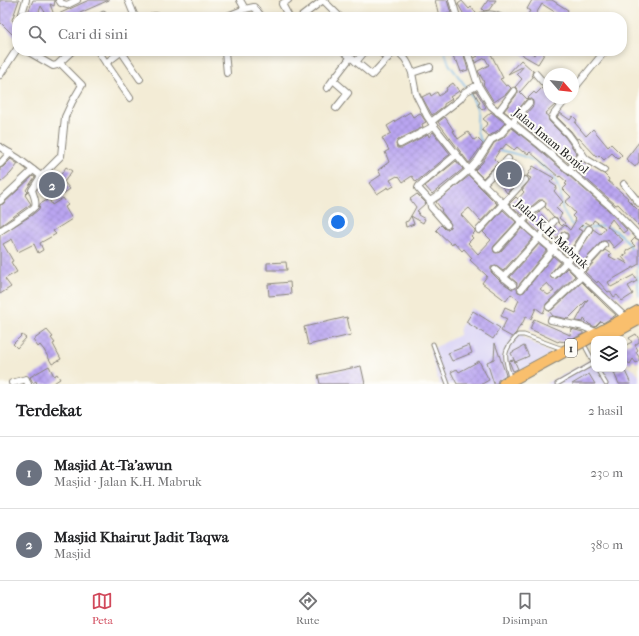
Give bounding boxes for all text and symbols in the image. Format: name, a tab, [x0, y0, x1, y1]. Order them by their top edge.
search box	[12, 12, 627, 56]
icon: search	[26, 23, 48, 45]
text: Cari di sini	[58, 25, 128, 43]
north arrow	[543, 68, 579, 104]
street label: Jalan Imam Bonjol	[510, 105, 592, 177]
pin: 1	[496, 159, 522, 189]
pin: 2	[39, 170, 65, 200]
street label: Jalan K.H. Mabruk	[512, 196, 592, 272]
your location	[328, 212, 348, 232]
map controls	[591, 336, 627, 372]
button: layers	[591, 336, 627, 372]
road number: 1	[565, 339, 577, 357]
text: Terdekat	[16, 400, 82, 420]
text: 2 hasil	[588, 403, 623, 418]
text: Masjid At-Ta'awun	[54, 456, 172, 474]
text: 1	[27, 465, 31, 480]
text: 230 m	[590, 465, 623, 480]
text: Masjid · Jalan K.H. Mabruk	[54, 474, 202, 489]
text: Masjid Khairut Jadit Taqwa	[54, 528, 229, 546]
text: 2	[26, 537, 32, 552]
text: 380 m	[590, 537, 623, 552]
text: Masjid	[54, 546, 91, 561]
tab: Peta	[91, 590, 113, 627]
tab: Rute	[296, 590, 319, 627]
tab: Disimpan	[502, 590, 548, 627]

